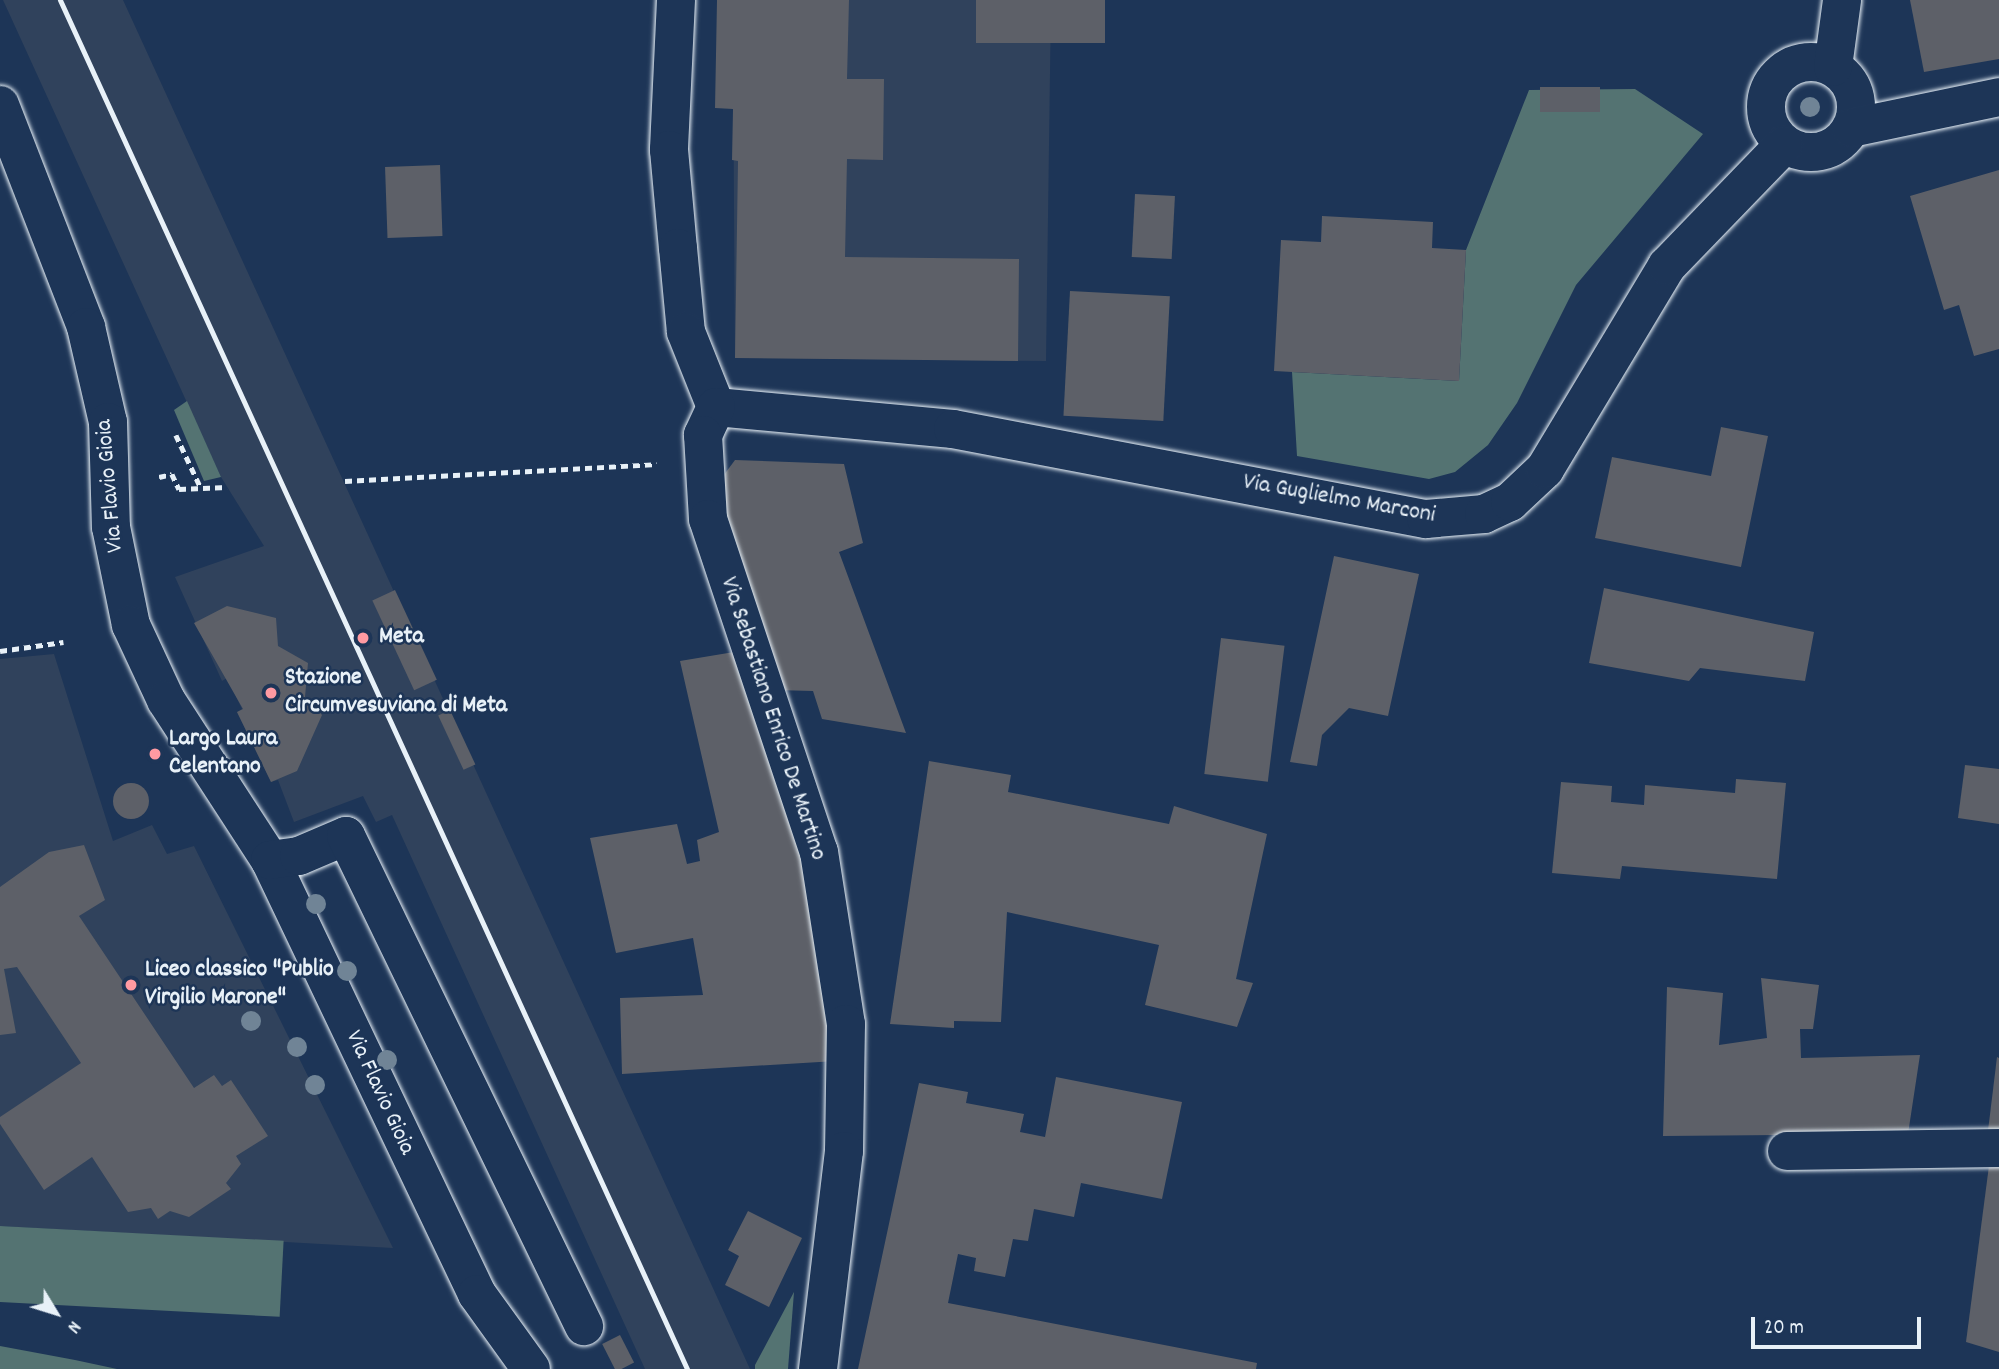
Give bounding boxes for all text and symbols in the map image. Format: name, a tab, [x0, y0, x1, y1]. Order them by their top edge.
street label: Via Flavio Gioia	[91, 418, 131, 554]
street label: Via Guglielmo Marconi	[1241, 469, 1437, 531]
street label: Via Sebastiano Enrico De Martino	[713, 574, 831, 864]
place label: Meta	[379, 624, 424, 652]
marker: Meta	[353, 628, 373, 648]
place label: Stazione Circumvesuviana di Meta	[285, 665, 507, 721]
marker: Stazione Circumvesuviana di Meta	[263, 685, 279, 701]
place label: Largo Laura Celentano	[169, 726, 277, 782]
marker: Largo Laura Celentano	[147, 746, 163, 762]
place label: Liceo classico "Publio Virgilio Marone"	[145, 957, 334, 1013]
marker: Liceo classico "Publio Virgilio Marone"	[123, 977, 139, 993]
street label: Via Flavio Gioia	[338, 1026, 420, 1160]
north arrow	[21, 1278, 91, 1348]
scale bar	[1754, 1302, 1924, 1346]
text: N	[59, 1314, 86, 1338]
text: 20 m	[1764, 1314, 1804, 1344]

